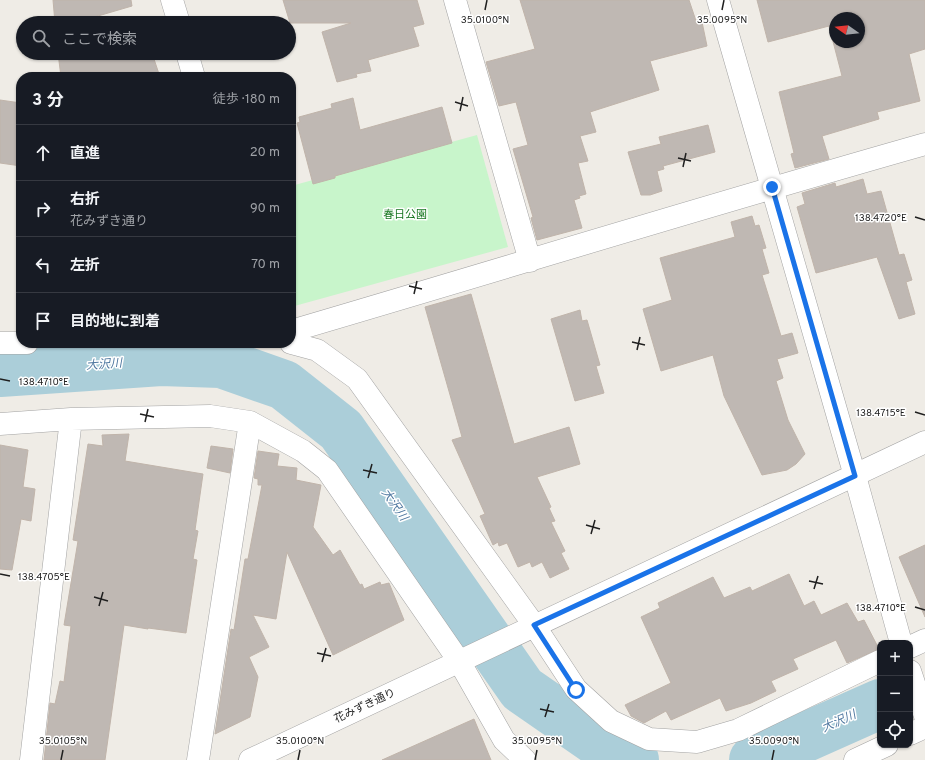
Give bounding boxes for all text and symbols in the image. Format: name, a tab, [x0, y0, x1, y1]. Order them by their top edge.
north arrow	[829, 12, 865, 48]
text: 35.0100°N	[461, 14, 509, 27]
text: 35.0095°N	[697, 14, 747, 27]
search box	[16, 16, 296, 60]
icon: search	[30, 27, 52, 49]
text: ここで検索	[62, 31, 137, 50]
text: 3 分	[32, 90, 63, 112]
text: 徒歩 · 180 m	[213, 92, 280, 108]
icon: ahead	[32, 142, 54, 164]
text: 直進	[70, 145, 100, 164]
text: 20 m	[250, 145, 280, 161]
route end	[763, 178, 781, 196]
text: 右折	[70, 191, 100, 210]
icon: right	[32, 198, 54, 220]
text: 90 m	[250, 201, 280, 217]
park label: 春日公園	[383, 208, 427, 222]
text: 138.4720°E	[855, 212, 907, 225]
text: 花みずき通り	[70, 214, 148, 230]
icon: left	[32, 254, 54, 276]
text: 左折	[70, 257, 100, 276]
text: 70 m	[251, 257, 280, 273]
icon: arrive	[32, 310, 54, 332]
text: 目的地に到着	[70, 313, 160, 332]
water label: 大沢川	[85, 356, 125, 374]
text: 138.4710°E	[19, 376, 69, 389]
text: 138.4715°E	[856, 407, 906, 420]
water label: 大沢川	[377, 486, 412, 526]
text: 138.4705°E	[18, 571, 70, 584]
text: 138.4710°E	[856, 602, 906, 615]
map controls	[877, 640, 913, 748]
button: +	[877, 640, 913, 676]
button: −	[877, 676, 913, 712]
route start	[567, 681, 585, 699]
street label: 花みずき通り	[332, 686, 398, 726]
water label: 大沢川	[819, 707, 861, 737]
button: locate	[877, 712, 913, 748]
text: 35.0105°N	[39, 735, 87, 748]
text: 35.0100°N	[276, 735, 324, 748]
text: 35.0095°N	[512, 735, 562, 748]
text: 35.0090°N	[749, 735, 799, 748]

